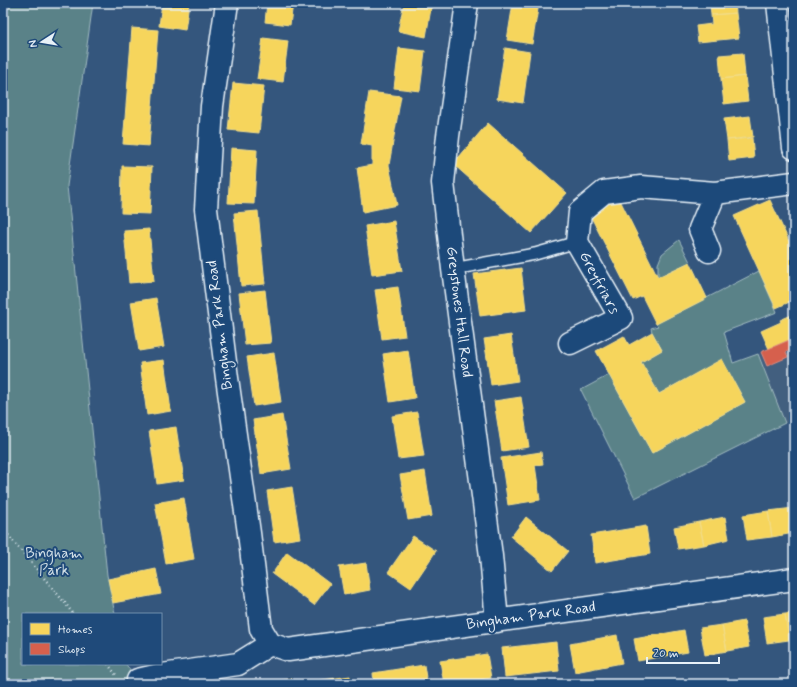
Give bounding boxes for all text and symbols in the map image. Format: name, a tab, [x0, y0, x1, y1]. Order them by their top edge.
north arrow	[22, 22, 62, 62]
text: N	[26, 39, 41, 49]
street label: Greystones Hall Road	[441, 245, 477, 379]
street label: Greyfriars	[574, 248, 624, 318]
street label: Bingham Park Road	[202, 259, 239, 391]
park label: Bingham Park	[25, 544, 83, 581]
street label: Bingham Park Road	[465, 597, 597, 636]
legend	[22, 613, 162, 665]
text: Homes	[58, 622, 93, 638]
scale bar	[647, 639, 719, 665]
text: Shops	[58, 642, 85, 658]
text: 20 m	[653, 646, 679, 662]

